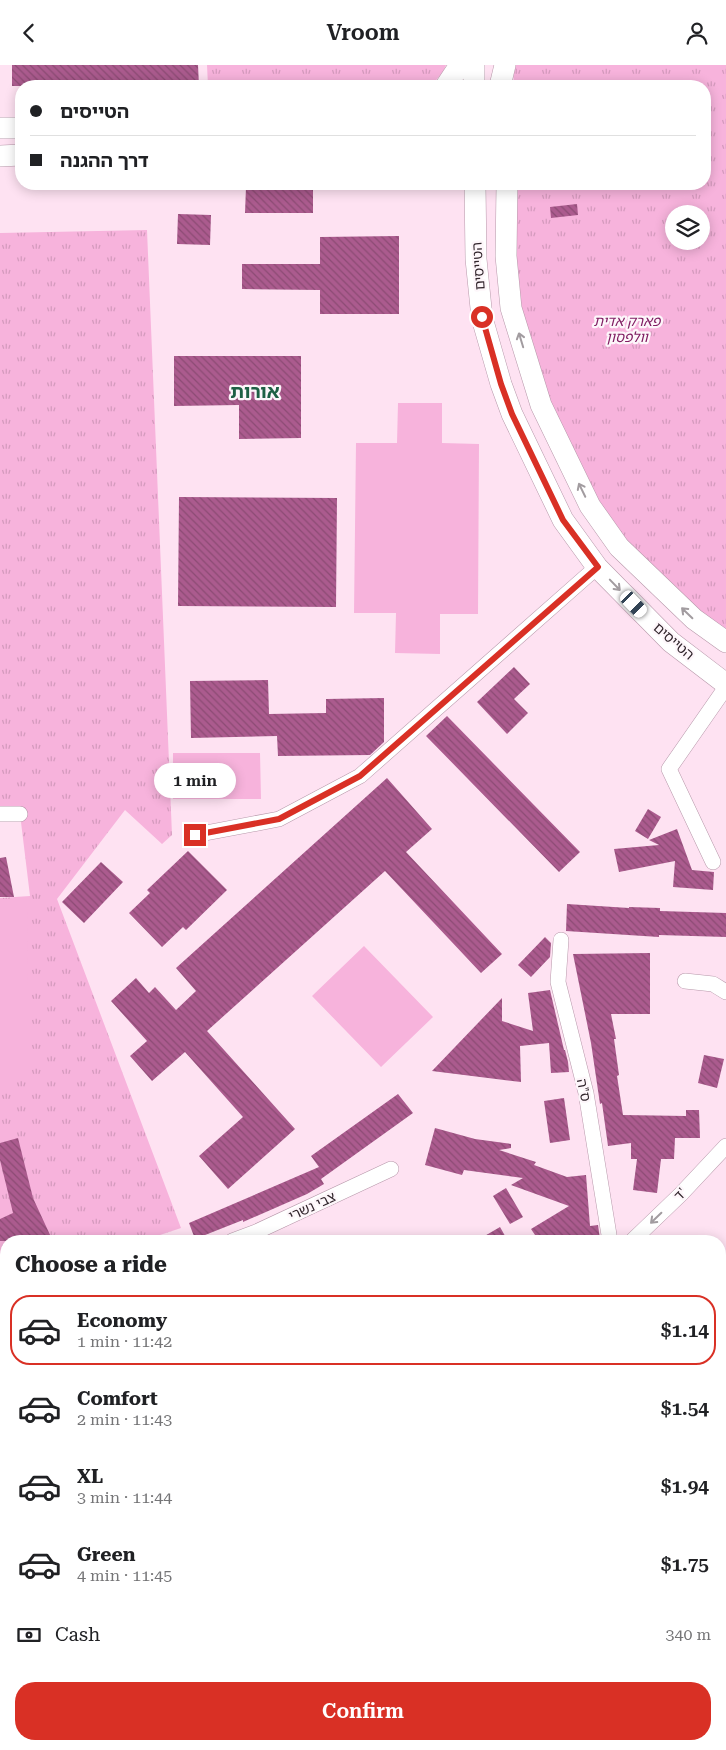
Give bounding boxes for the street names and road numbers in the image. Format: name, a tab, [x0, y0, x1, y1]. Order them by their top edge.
street label: הטייסים	[468, 241, 488, 291]
street label: הטייסים	[651, 619, 697, 663]
street label: ס"ה	[574, 1077, 594, 1103]
street label: ד'	[670, 1184, 690, 1204]
street label: צבי נשרי	[286, 1188, 338, 1224]

